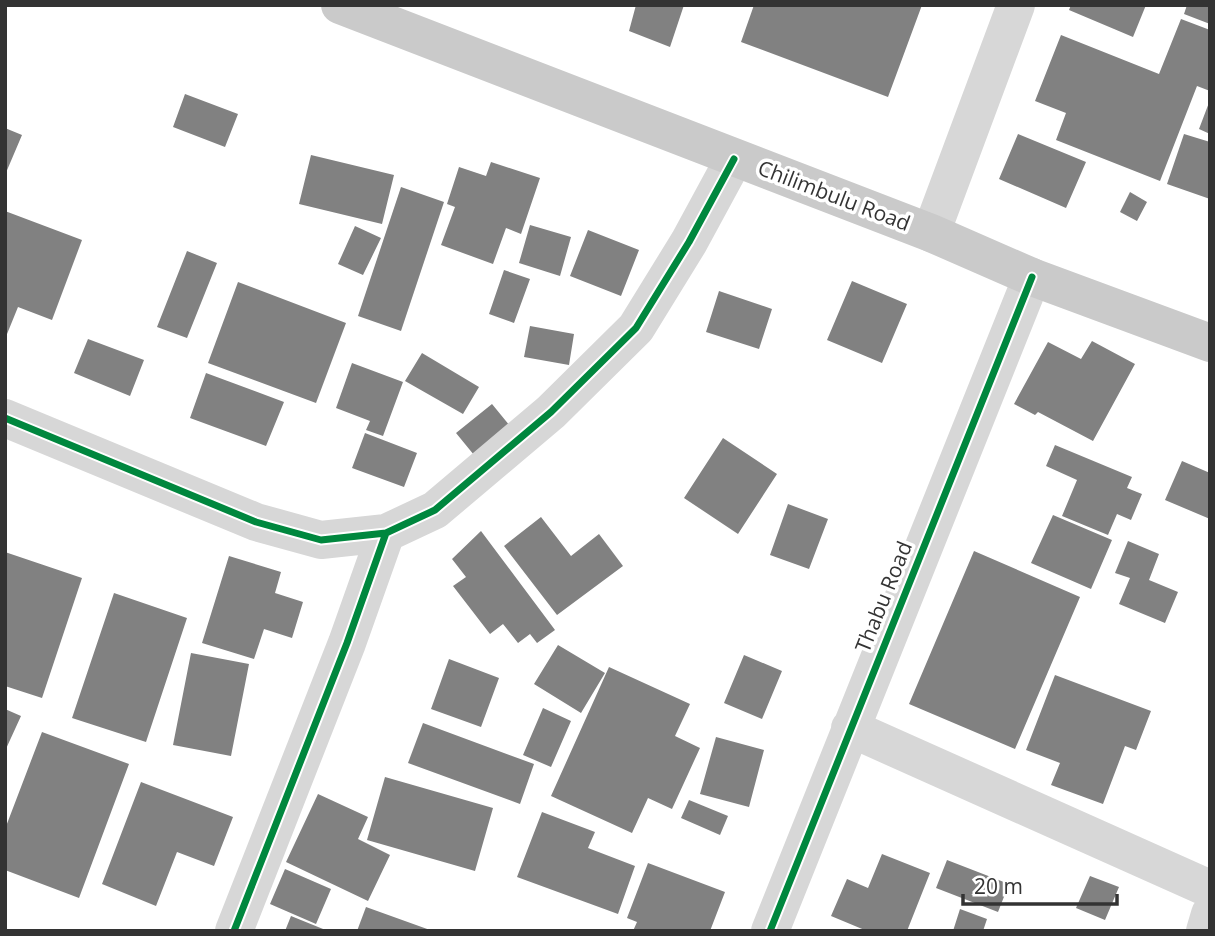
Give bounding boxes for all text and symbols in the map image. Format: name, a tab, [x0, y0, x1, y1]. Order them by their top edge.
street label: Chilimbulu Road	[754, 153, 914, 237]
street label: Thabu Road	[848, 537, 918, 656]
scale bar	[963, 862, 1117, 906]
text: 20 m	[974, 872, 1023, 900]

